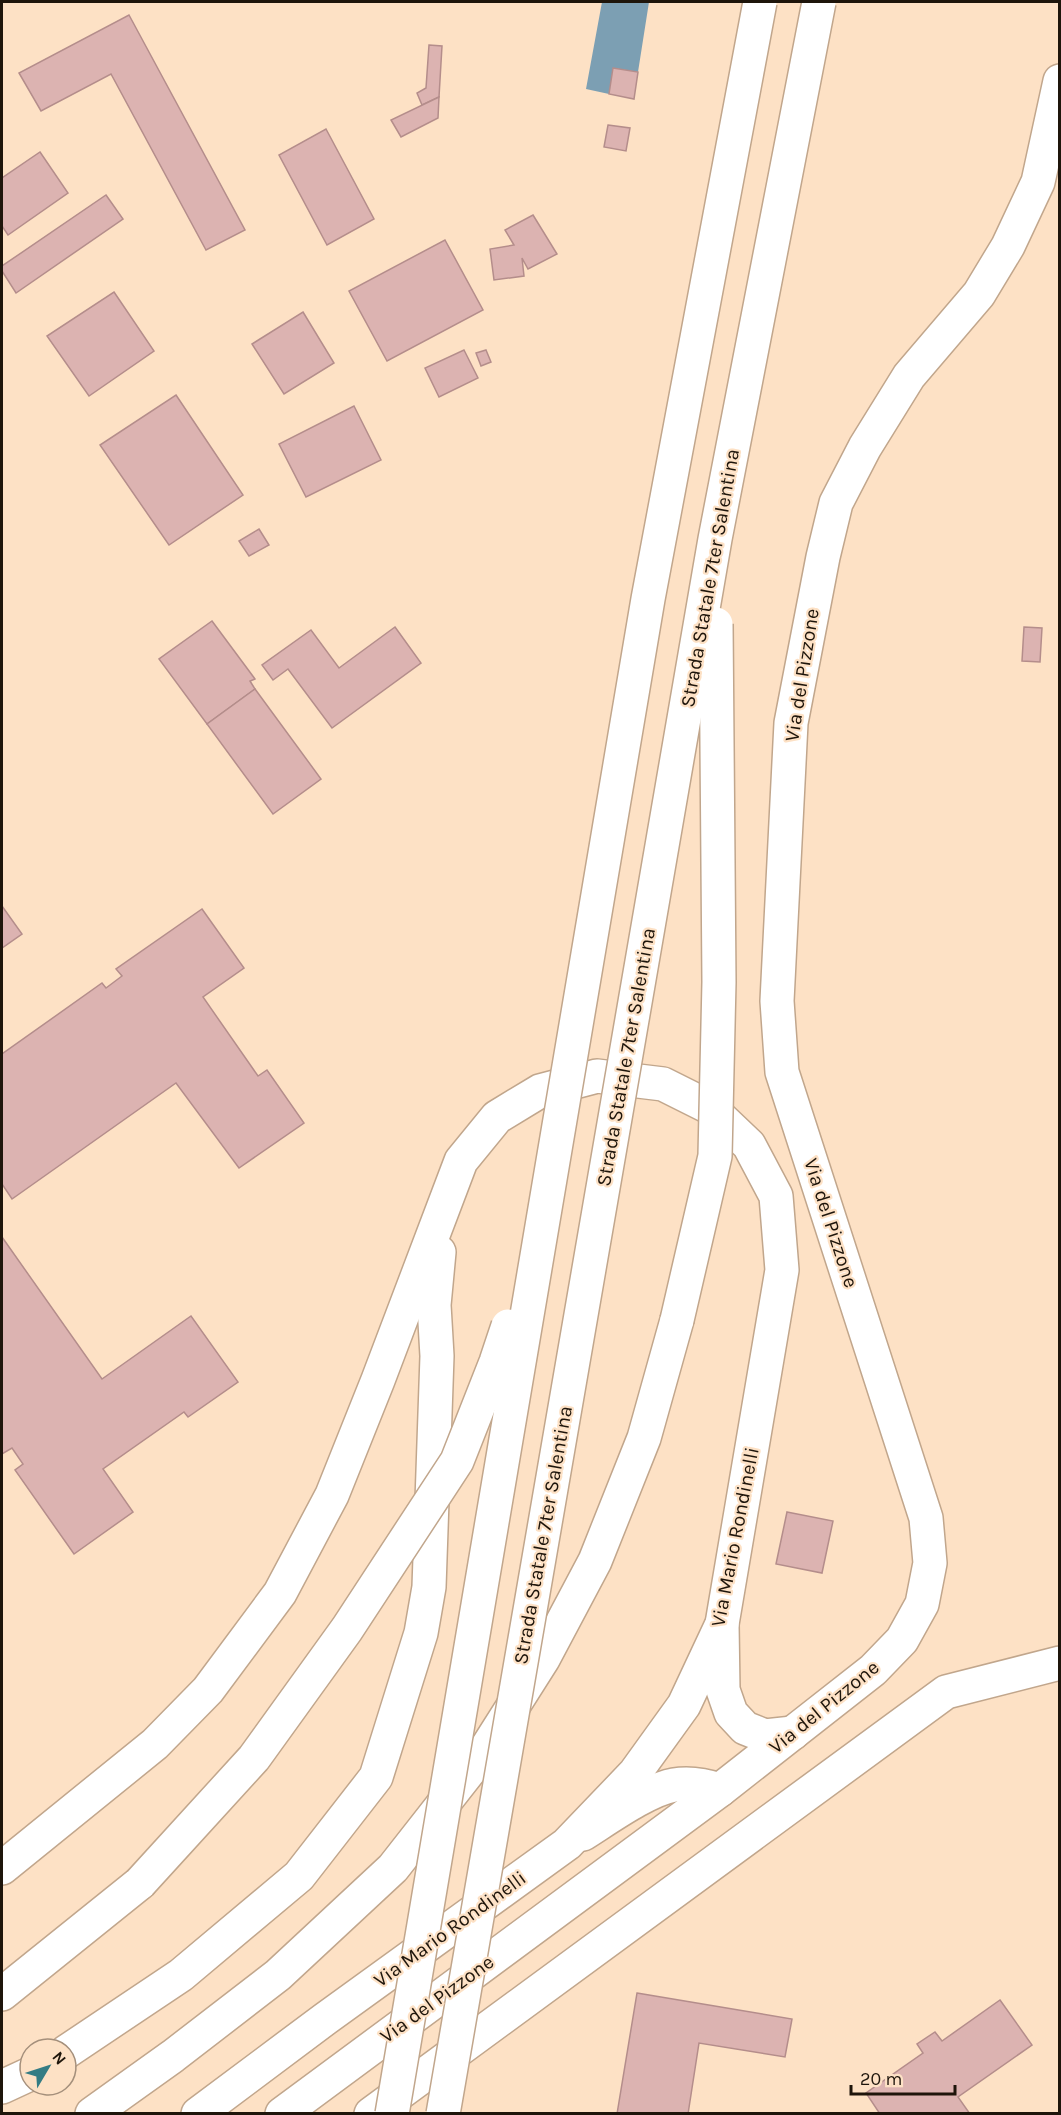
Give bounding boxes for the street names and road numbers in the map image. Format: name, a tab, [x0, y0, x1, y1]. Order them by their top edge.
street label: Strada Statale 7ter Salentina	[676, 447, 744, 709]
street label: Via del Pizzone	[780, 607, 824, 743]
street label: Strada Statale 7ter Salentina	[592, 926, 660, 1188]
street label: Via del Pizzone	[799, 1155, 863, 1291]
street label: Strada Statale 7ter Salentina	[509, 1404, 577, 1666]
street label: Via Mario Rondinelli	[706, 1445, 764, 1629]
street label: Via del Pizzone	[764, 1656, 884, 1758]
street label: Via Mario Rondinelli	[369, 1866, 531, 1992]
street label: Via del Pizzone	[376, 1950, 498, 2048]

